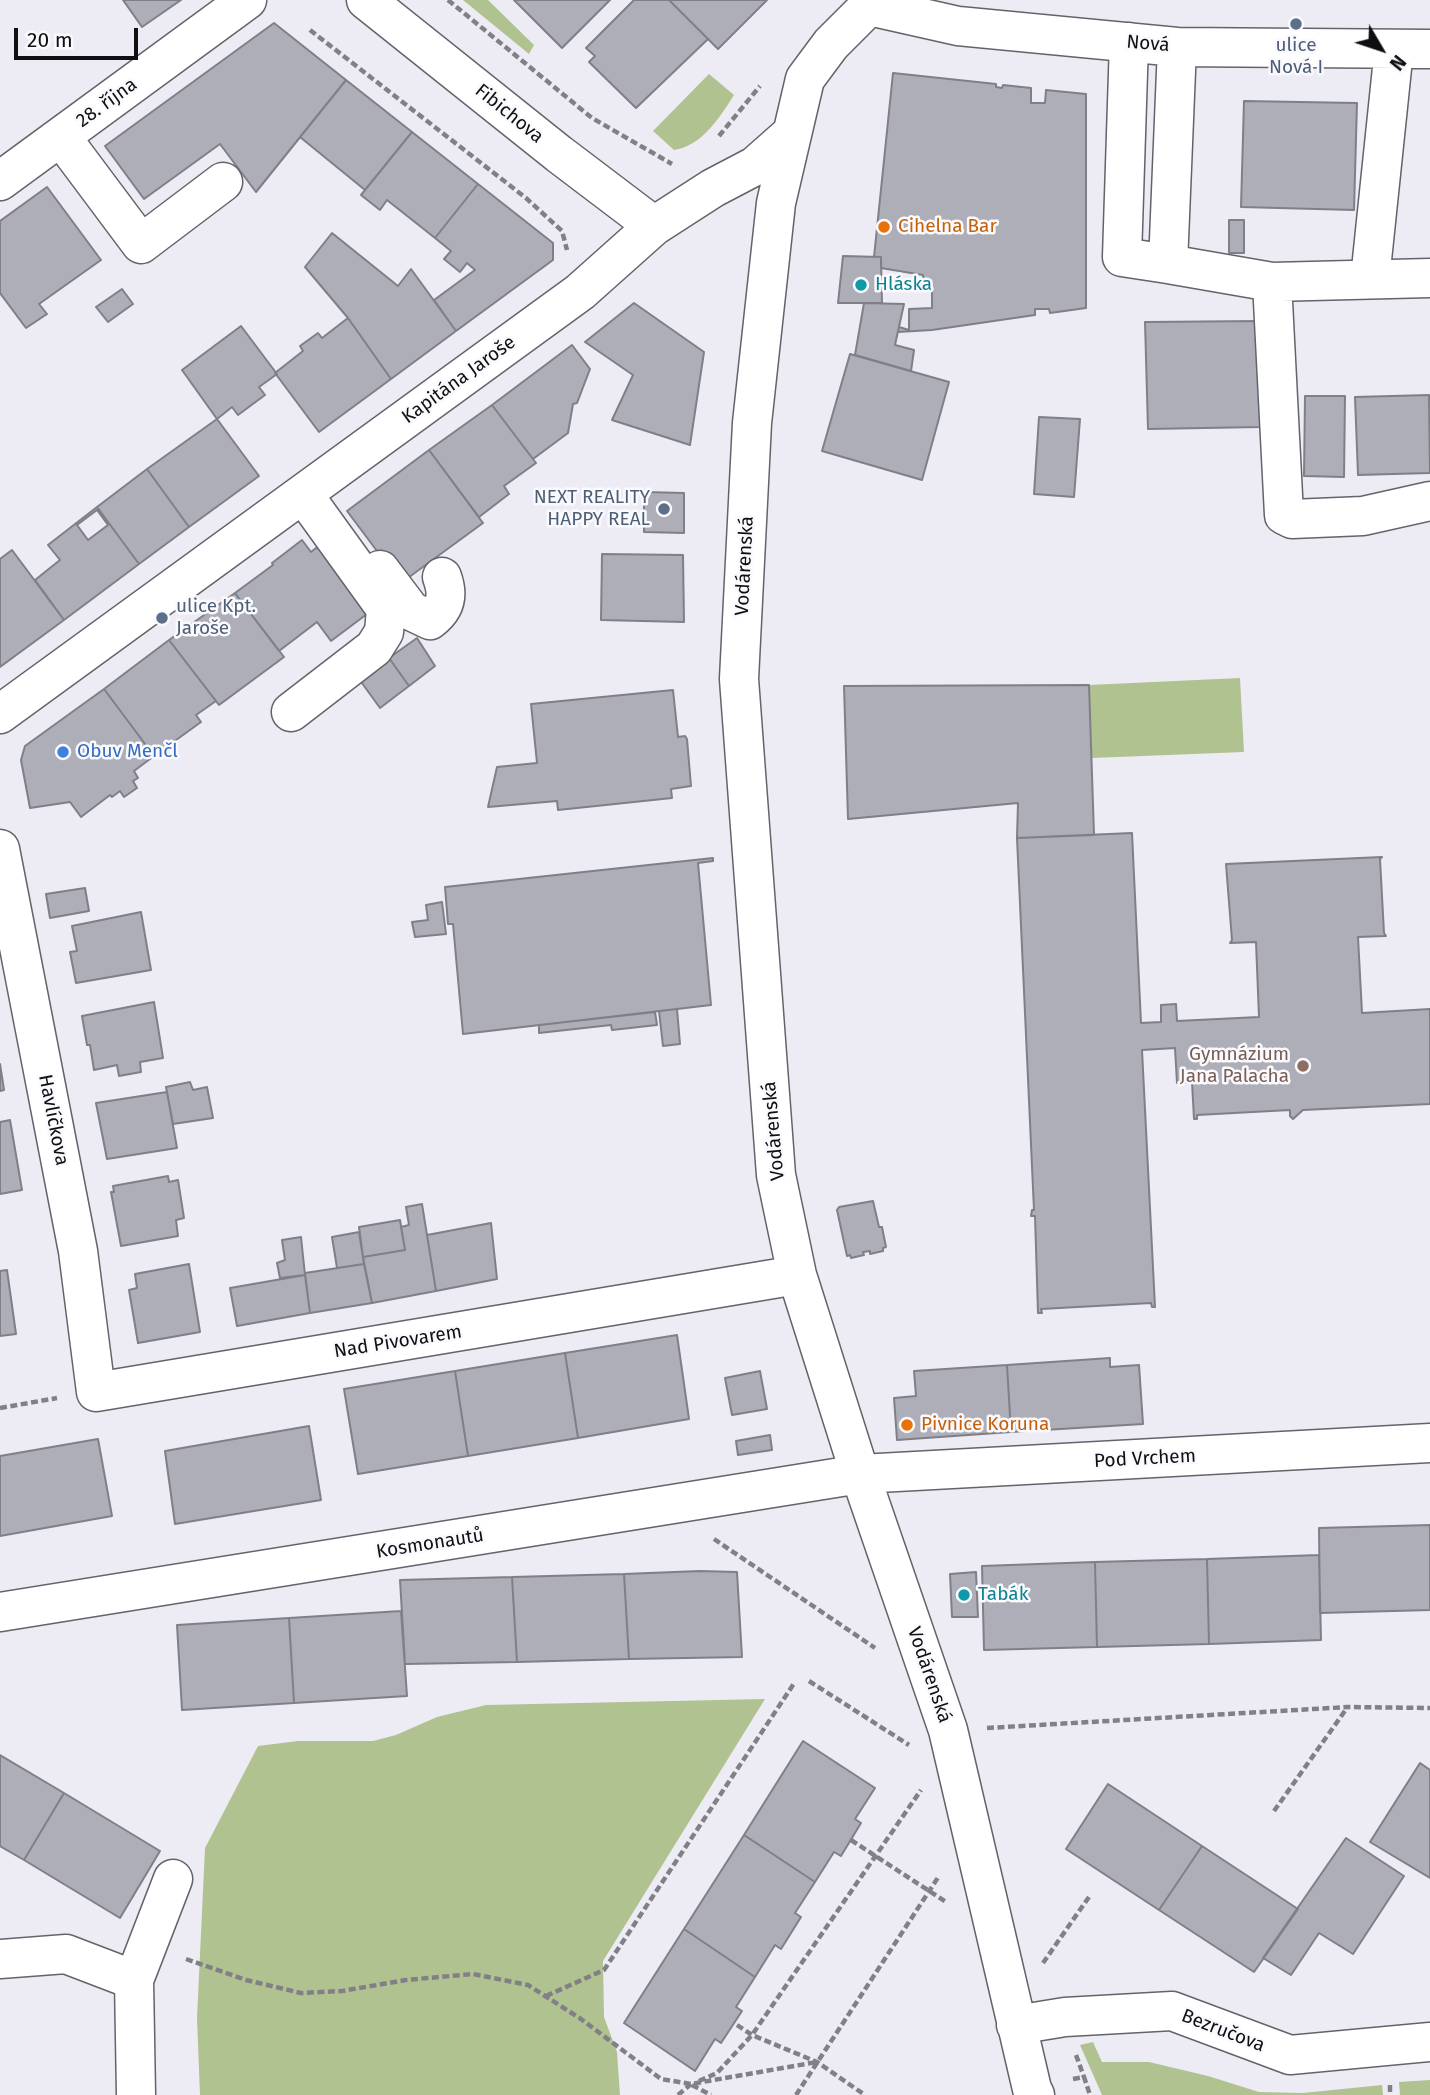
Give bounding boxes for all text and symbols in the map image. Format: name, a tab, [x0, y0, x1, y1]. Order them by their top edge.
scale bar	[18, 14, 142, 58]
north arrow	[1346, 14, 1416, 84]
marker: ulice Nová I	[1288, 16, 1304, 32]
text: 20 m	[27, 27, 73, 53]
street label: Nová	[1125, 31, 1171, 57]
place label: ulice Nová I	[1269, 35, 1323, 79]
text: N	[1385, 50, 1411, 75]
street label: 28. října	[72, 73, 142, 133]
street label: Fibichova	[470, 80, 548, 148]
place label: Cihelna Bar	[898, 216, 997, 238]
marker: Cihelna Bar	[876, 219, 892, 235]
place label: Hláska	[875, 274, 932, 296]
marker: Hláska	[853, 277, 869, 293]
street label: Kapitána Jaroše	[398, 331, 520, 429]
place label: NEXT REALITY HAPPY REAL	[534, 487, 650, 531]
marker: NEXT REALITY HAPPY REAL	[656, 501, 672, 517]
street label: Vodárenská	[731, 516, 759, 616]
place label: ulice Kpt. Jaroše	[176, 596, 256, 640]
marker: ulice Kpt. Jaroše	[154, 610, 170, 626]
place label: Obuv Menčl	[77, 741, 178, 763]
marker: Obuv Menčl	[55, 744, 71, 760]
place label: Gymnázium Jana Palacha	[1180, 1044, 1289, 1088]
marker: Gymnázium Jana Palacha	[1295, 1058, 1311, 1074]
street label: Havlíčkova	[33, 1073, 73, 1167]
street label: Vodárenská	[758, 1080, 790, 1182]
street label: Nad Pivovarem	[332, 1321, 464, 1363]
place label: Pivnice Koruna	[921, 1414, 1049, 1436]
marker: Pivnice Koruna	[899, 1417, 915, 1433]
street label: Pod Vrchem	[1093, 1445, 1197, 1473]
street label: Kosmonautů	[375, 1524, 485, 1564]
place label: Tabák	[978, 1584, 1028, 1606]
marker: Tabák	[956, 1587, 972, 1603]
street label: Vodárenská	[902, 1624, 956, 1726]
street label: Bezručova	[1178, 2005, 1268, 2057]

